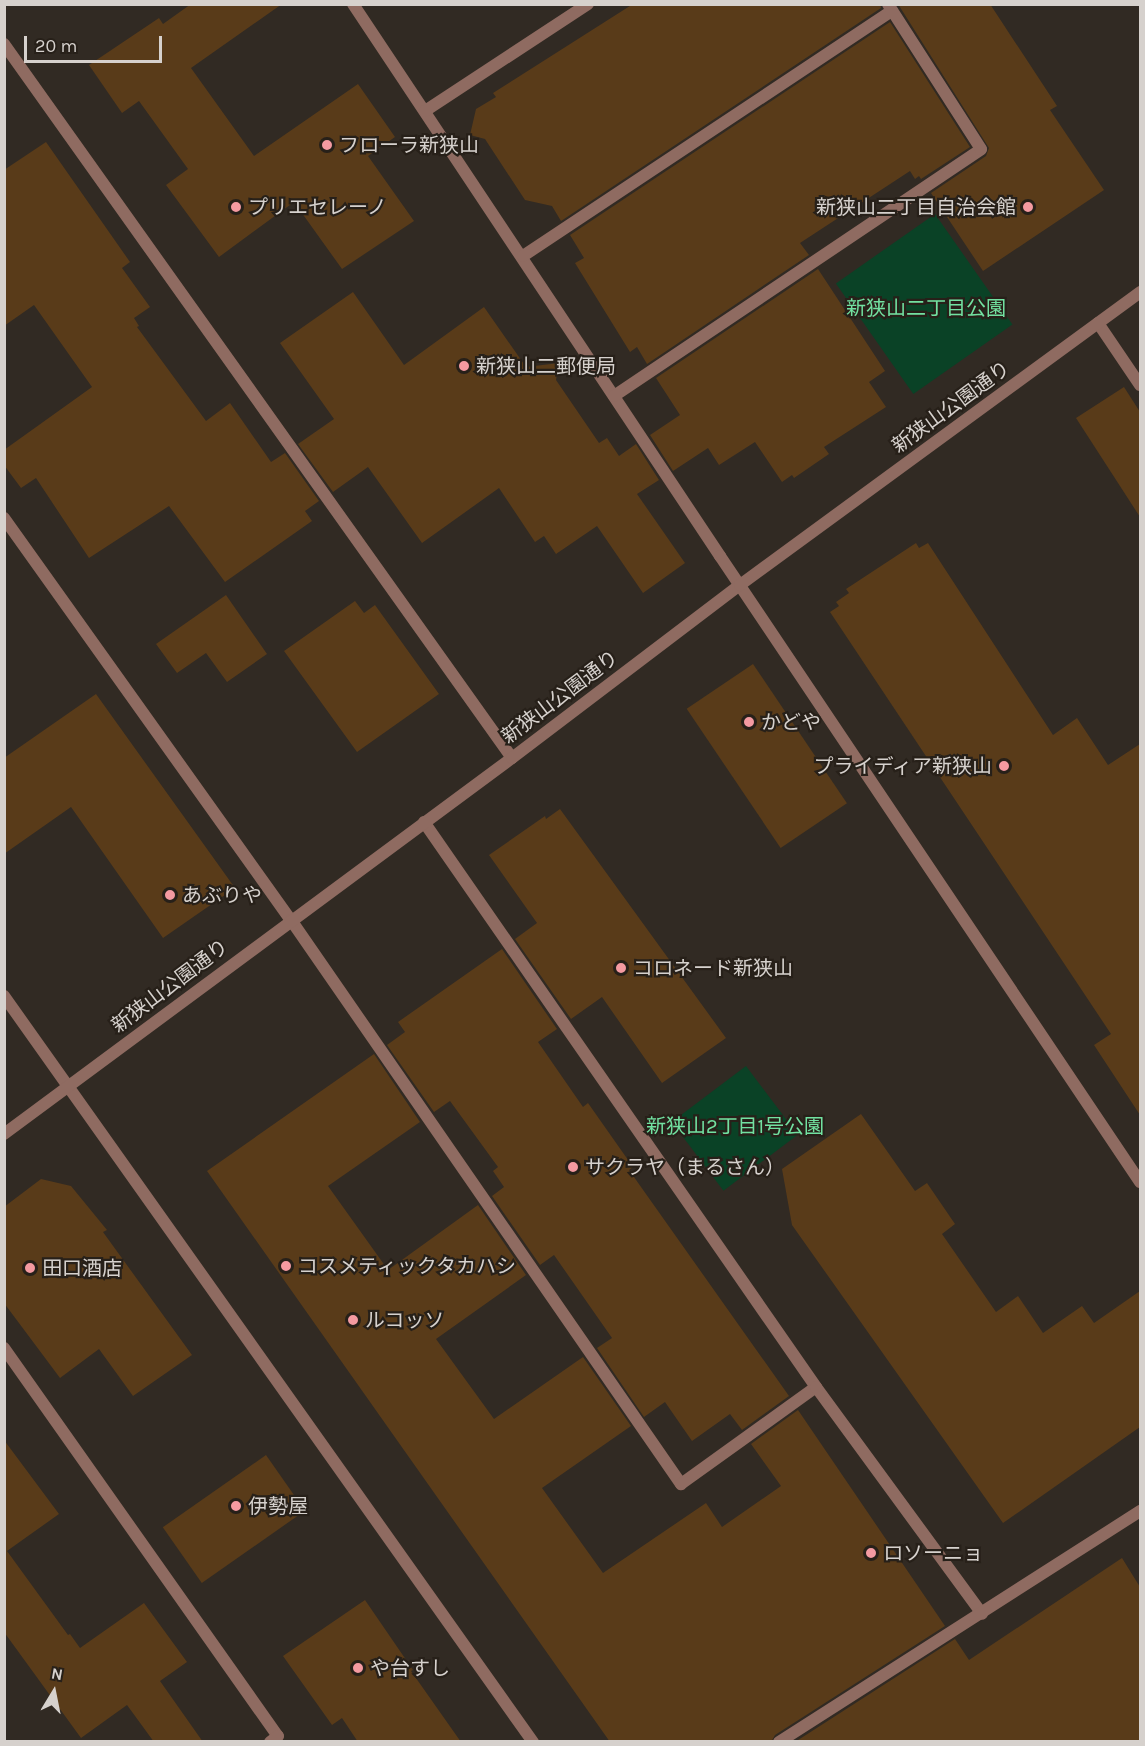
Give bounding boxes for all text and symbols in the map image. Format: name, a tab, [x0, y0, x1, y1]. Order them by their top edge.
scale bar	[27, 24, 165, 62]
text: 20 m	[35, 35, 77, 57]
place label: フローラ新狭山	[339, 133, 479, 157]
marker: フローラ新狭山	[320, 138, 334, 152]
place label: プリエセレーノ	[248, 195, 388, 219]
place label: 新狭山二丁目自治会館	[816, 195, 1016, 219]
marker: プリエセレーノ	[229, 200, 243, 214]
marker: 新狭山二丁目自治会館	[1021, 200, 1035, 214]
park label: 新狭山二丁目公園	[846, 296, 1006, 320]
place label: 新狭山二郵便局	[476, 354, 616, 378]
street label: 新狭山公園通り	[887, 356, 1015, 458]
marker: 新狭山二郵便局	[457, 359, 471, 373]
street label: 新狭山公園通り	[497, 645, 623, 749]
place label: かどや	[761, 710, 821, 734]
marker: かどや	[742, 715, 756, 729]
place label: プライディア新狭山	[812, 754, 992, 778]
marker: プライディア新狭山	[997, 759, 1011, 773]
place label: あぶりや	[182, 883, 262, 907]
marker: あぶりや	[163, 888, 177, 902]
street label: 新狭山公園通り	[107, 934, 233, 1038]
place label: コロネード新狭山	[633, 956, 793, 980]
marker: コロネード新狭山	[614, 961, 628, 975]
park label: 新狭山2丁目1号公園	[646, 1114, 824, 1138]
place label: サクラヤ（まるさん）	[585, 1155, 785, 1179]
marker: サクラヤ（まるさん）	[566, 1160, 580, 1174]
place label: コスメティックタカハシ	[298, 1254, 518, 1278]
place label: 田口酒店	[42, 1256, 122, 1280]
marker: コスメティックタカハシ	[279, 1259, 293, 1273]
marker: 田口酒店	[23, 1261, 37, 1275]
place label: ルコッソ	[365, 1308, 445, 1332]
marker: ルコッソ	[346, 1313, 360, 1327]
place label: 伊勢屋	[248, 1494, 308, 1518]
marker: 伊勢屋	[229, 1499, 243, 1513]
place label: ロソーニョ	[883, 1541, 983, 1565]
marker: ロソーニョ	[864, 1546, 878, 1560]
place label: や台すし	[370, 1656, 450, 1680]
marker: や台すし	[351, 1661, 365, 1675]
north arrow	[24, 1662, 84, 1722]
text: N	[50, 1663, 65, 1684]

